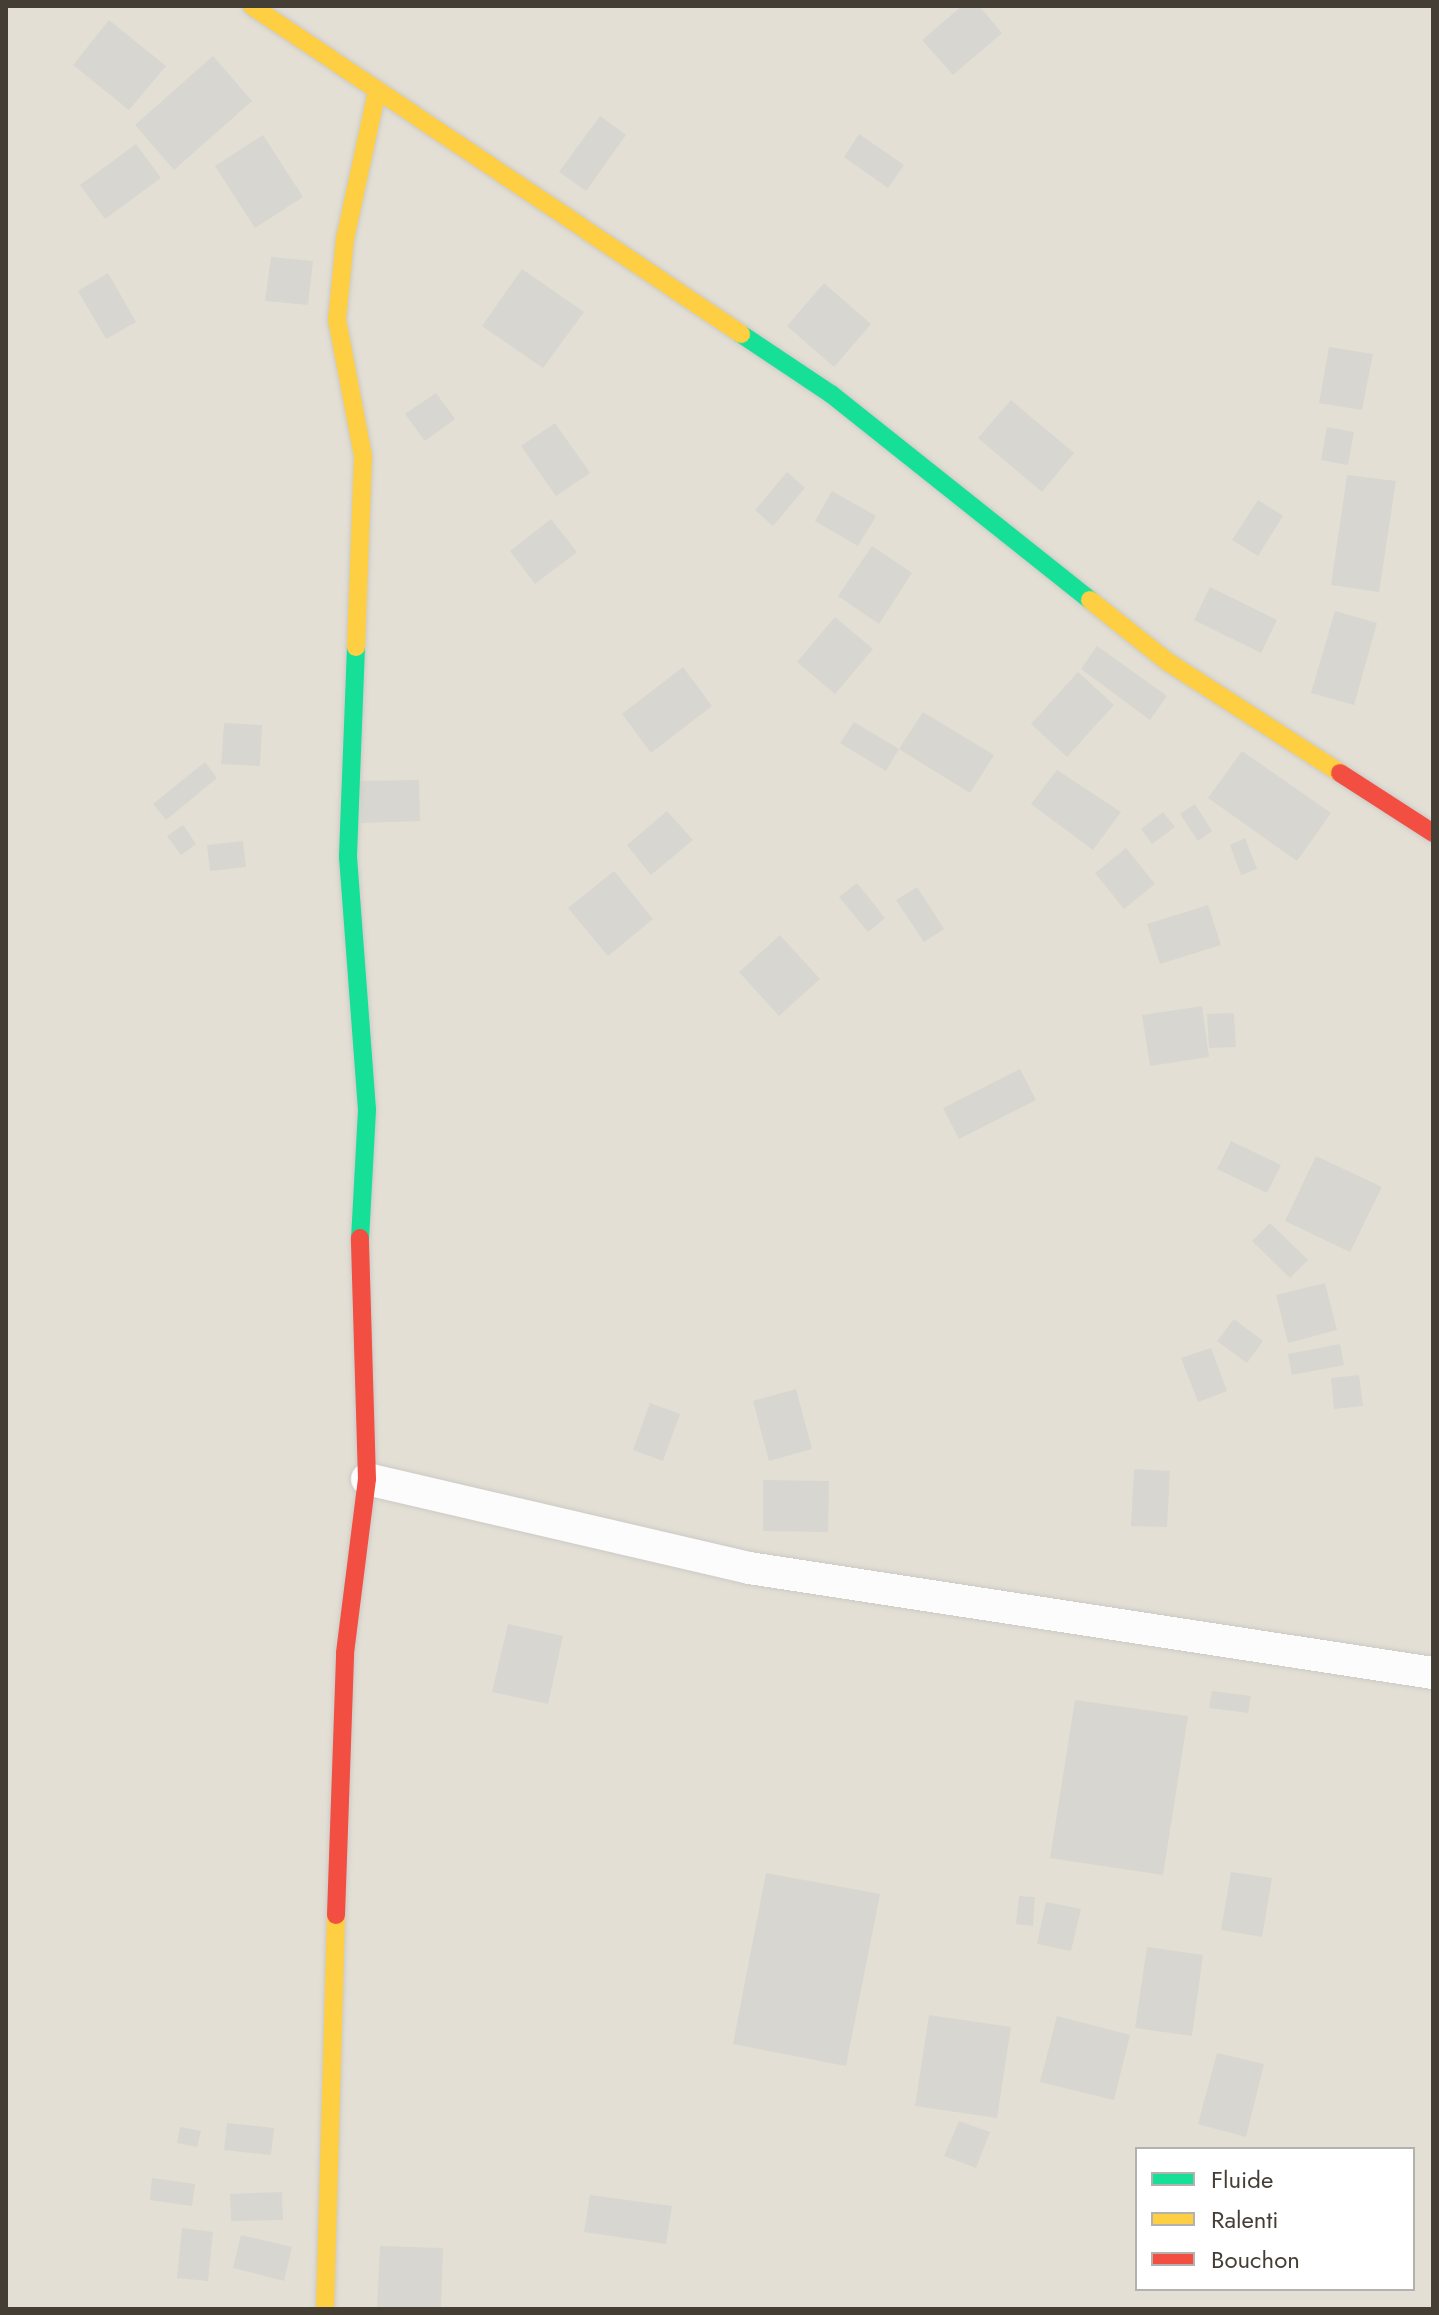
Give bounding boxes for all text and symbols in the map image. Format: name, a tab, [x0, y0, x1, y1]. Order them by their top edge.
legend	[1135, 2147, 1415, 2291]
text: Fluide	[1211, 2162, 1273, 2197]
text: Ralenti	[1211, 2202, 1278, 2237]
text: Bouchon	[1211, 2242, 1300, 2277]

